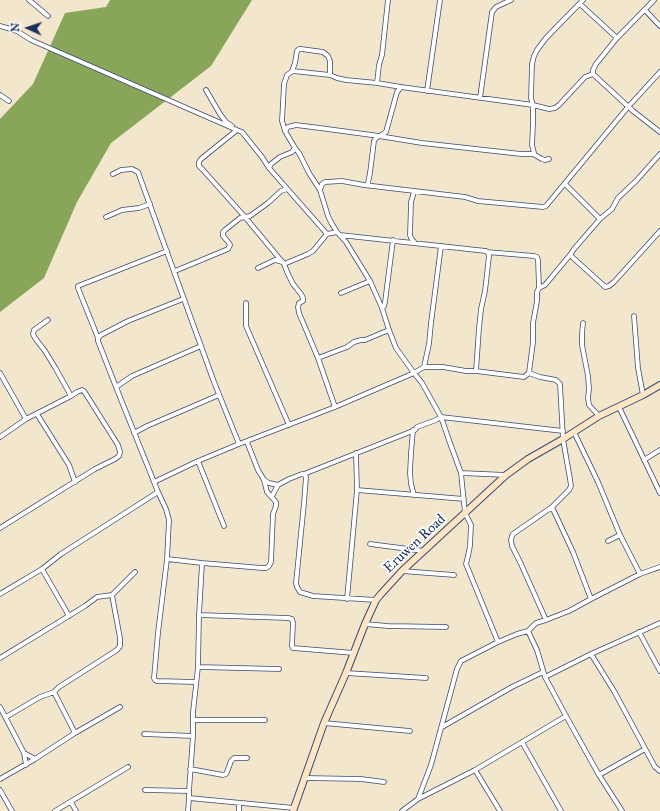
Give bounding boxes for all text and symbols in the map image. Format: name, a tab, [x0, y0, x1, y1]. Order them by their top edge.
north arrow	[8, 8, 48, 48]
text: N	[9, 22, 22, 32]
street label: Eruwen Road	[381, 511, 449, 577]

